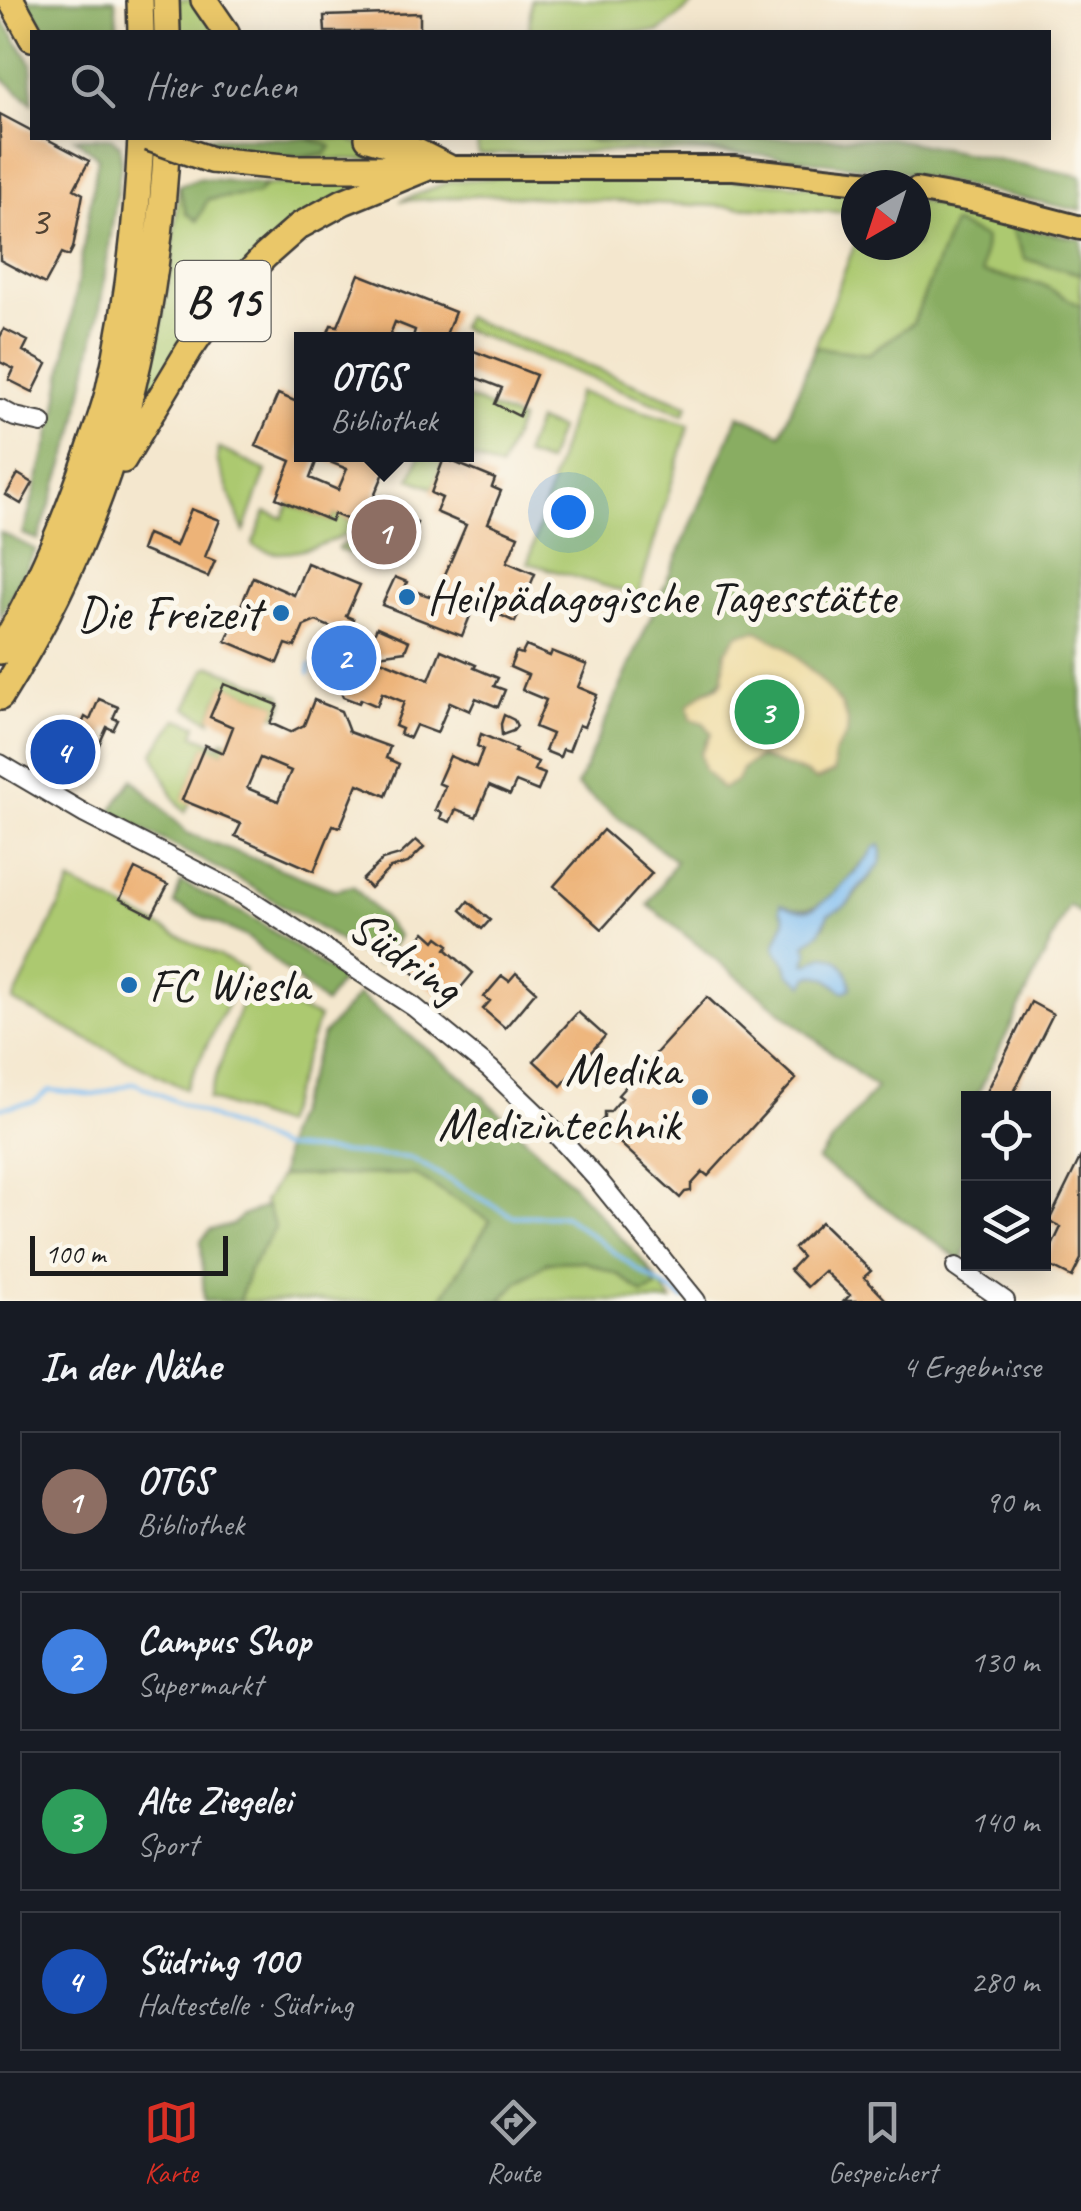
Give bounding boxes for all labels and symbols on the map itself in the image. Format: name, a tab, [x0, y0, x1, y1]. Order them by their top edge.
north arrow	[841, 170, 931, 260]
house number: 3	[30, 195, 52, 248]
road number: B 15	[176, 261, 270, 341]
your location	[543, 487, 594, 538]
pin: 1	[352, 494, 416, 570]
place label: Heilpädagogische Tagesstätte	[427, 567, 898, 627]
place label: Die Freizeit	[77, 583, 267, 643]
marker: Heilpädagogische Tagesstätte	[396, 586, 418, 608]
marker: Die Freizeit	[270, 602, 292, 624]
pin: 2	[312, 620, 376, 696]
pin: 3	[734, 674, 800, 750]
pin: 4	[30, 714, 96, 790]
street label: Südring	[338, 896, 476, 1018]
place label: FC Wiesla	[149, 955, 313, 1015]
marker: FC Wiesla	[118, 974, 140, 996]
place label: Medika Medizintechnik	[438, 1039, 684, 1154]
marker: Medika Medizintechnik	[689, 1086, 711, 1108]
scale bar	[30, 1231, 228, 1276]

